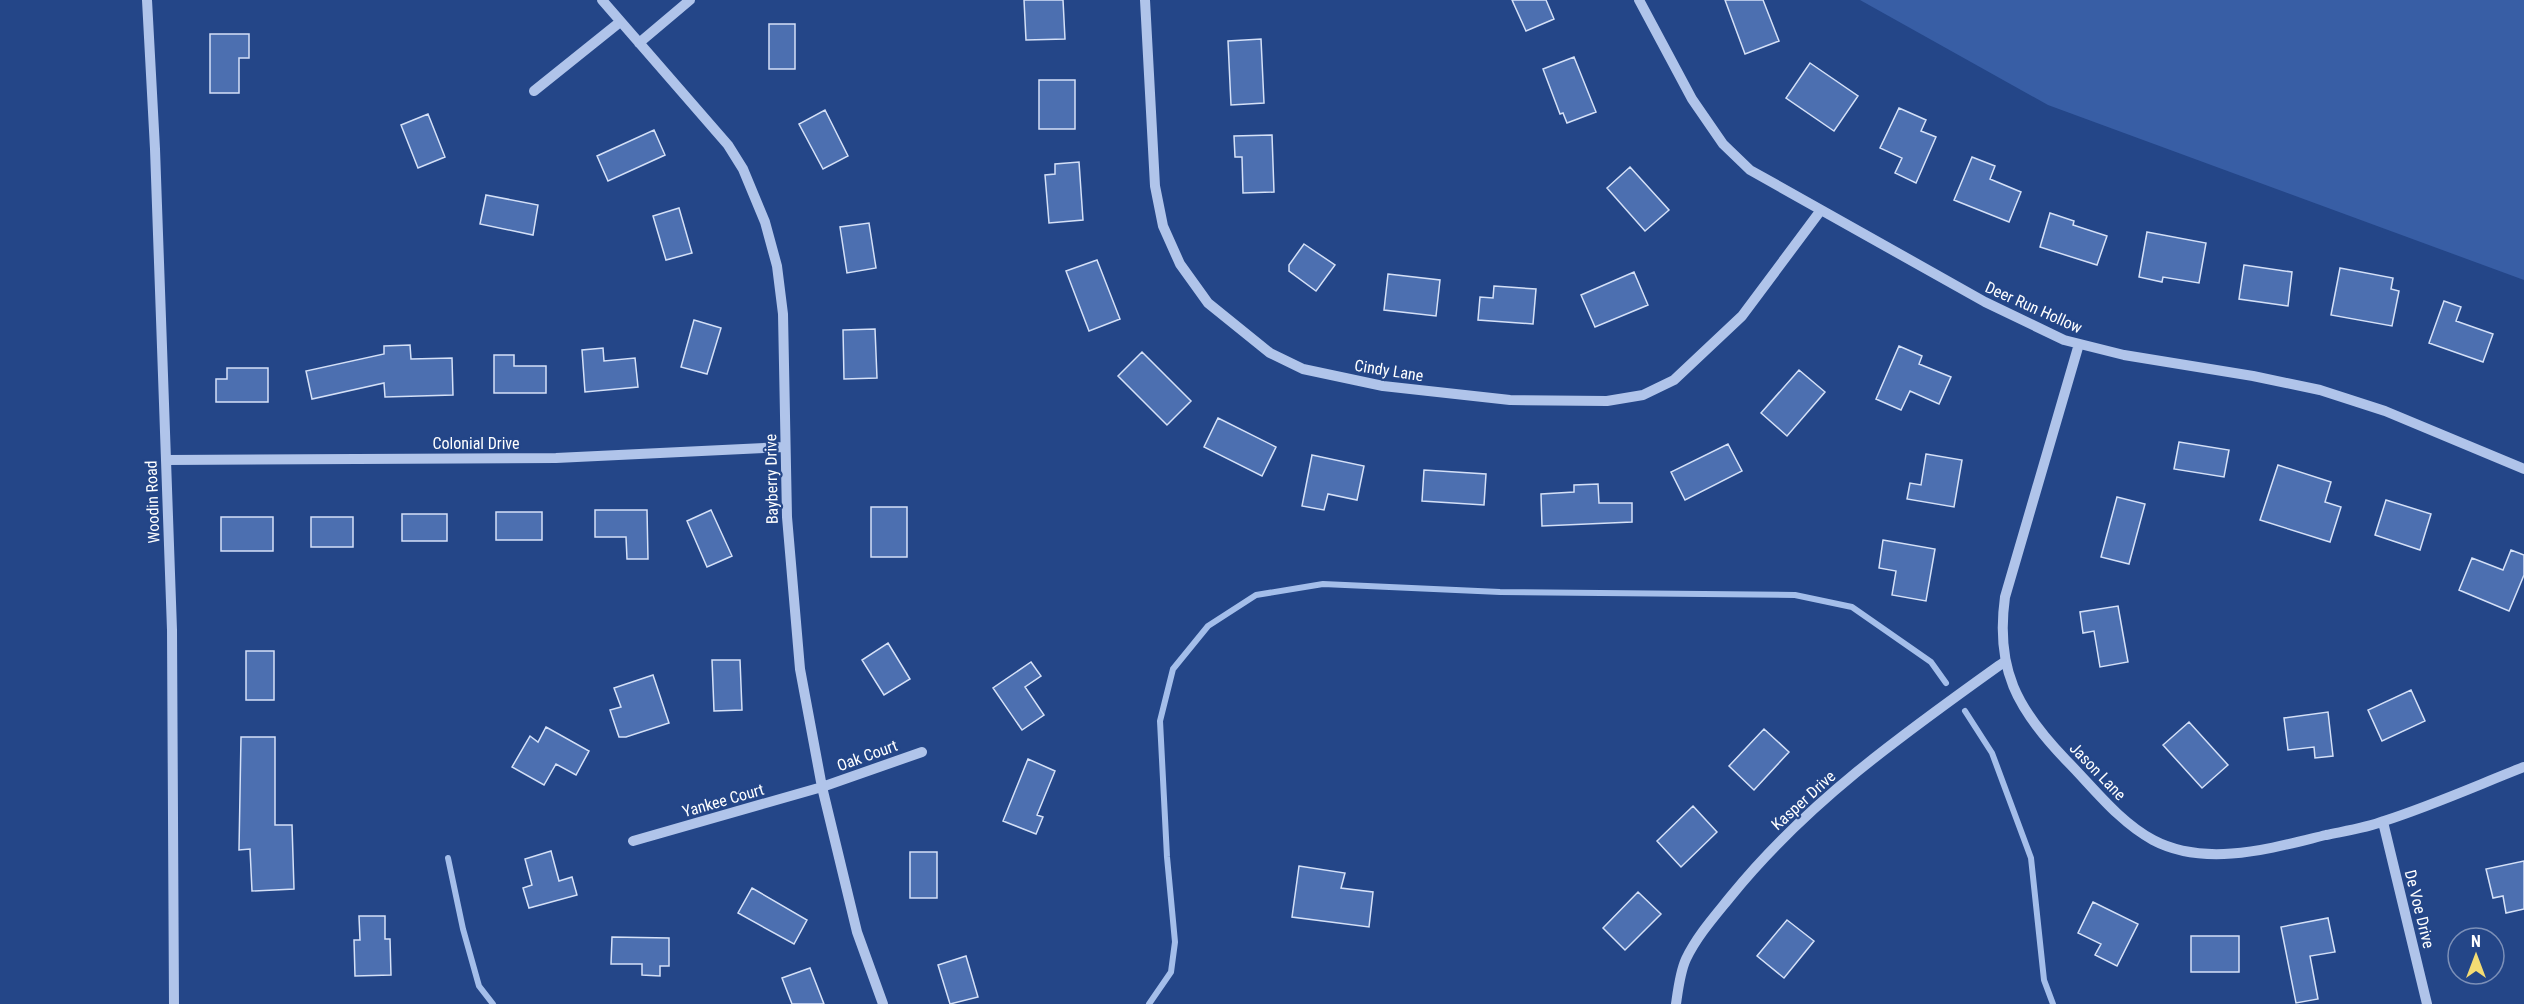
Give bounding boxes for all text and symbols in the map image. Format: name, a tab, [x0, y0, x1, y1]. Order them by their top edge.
street label: Deer Run Hollow	[1982, 278, 2085, 337]
street label: Cindy Lane	[1353, 356, 1425, 385]
street label: Colonial Drive	[432, 434, 520, 453]
street label: Bayberry Drive	[761, 434, 782, 524]
street label: Woodin Road	[142, 460, 163, 544]
street label: Oak Court	[834, 736, 900, 775]
street label: Jason Lane	[2066, 739, 2130, 804]
street label: Kasper Drive	[1767, 767, 1839, 834]
street label: Yankee Court	[680, 780, 766, 821]
street label: De Voe Drive	[2401, 868, 2438, 950]
north arrow	[2446, 926, 2506, 986]
text: N	[2471, 932, 2481, 951]

